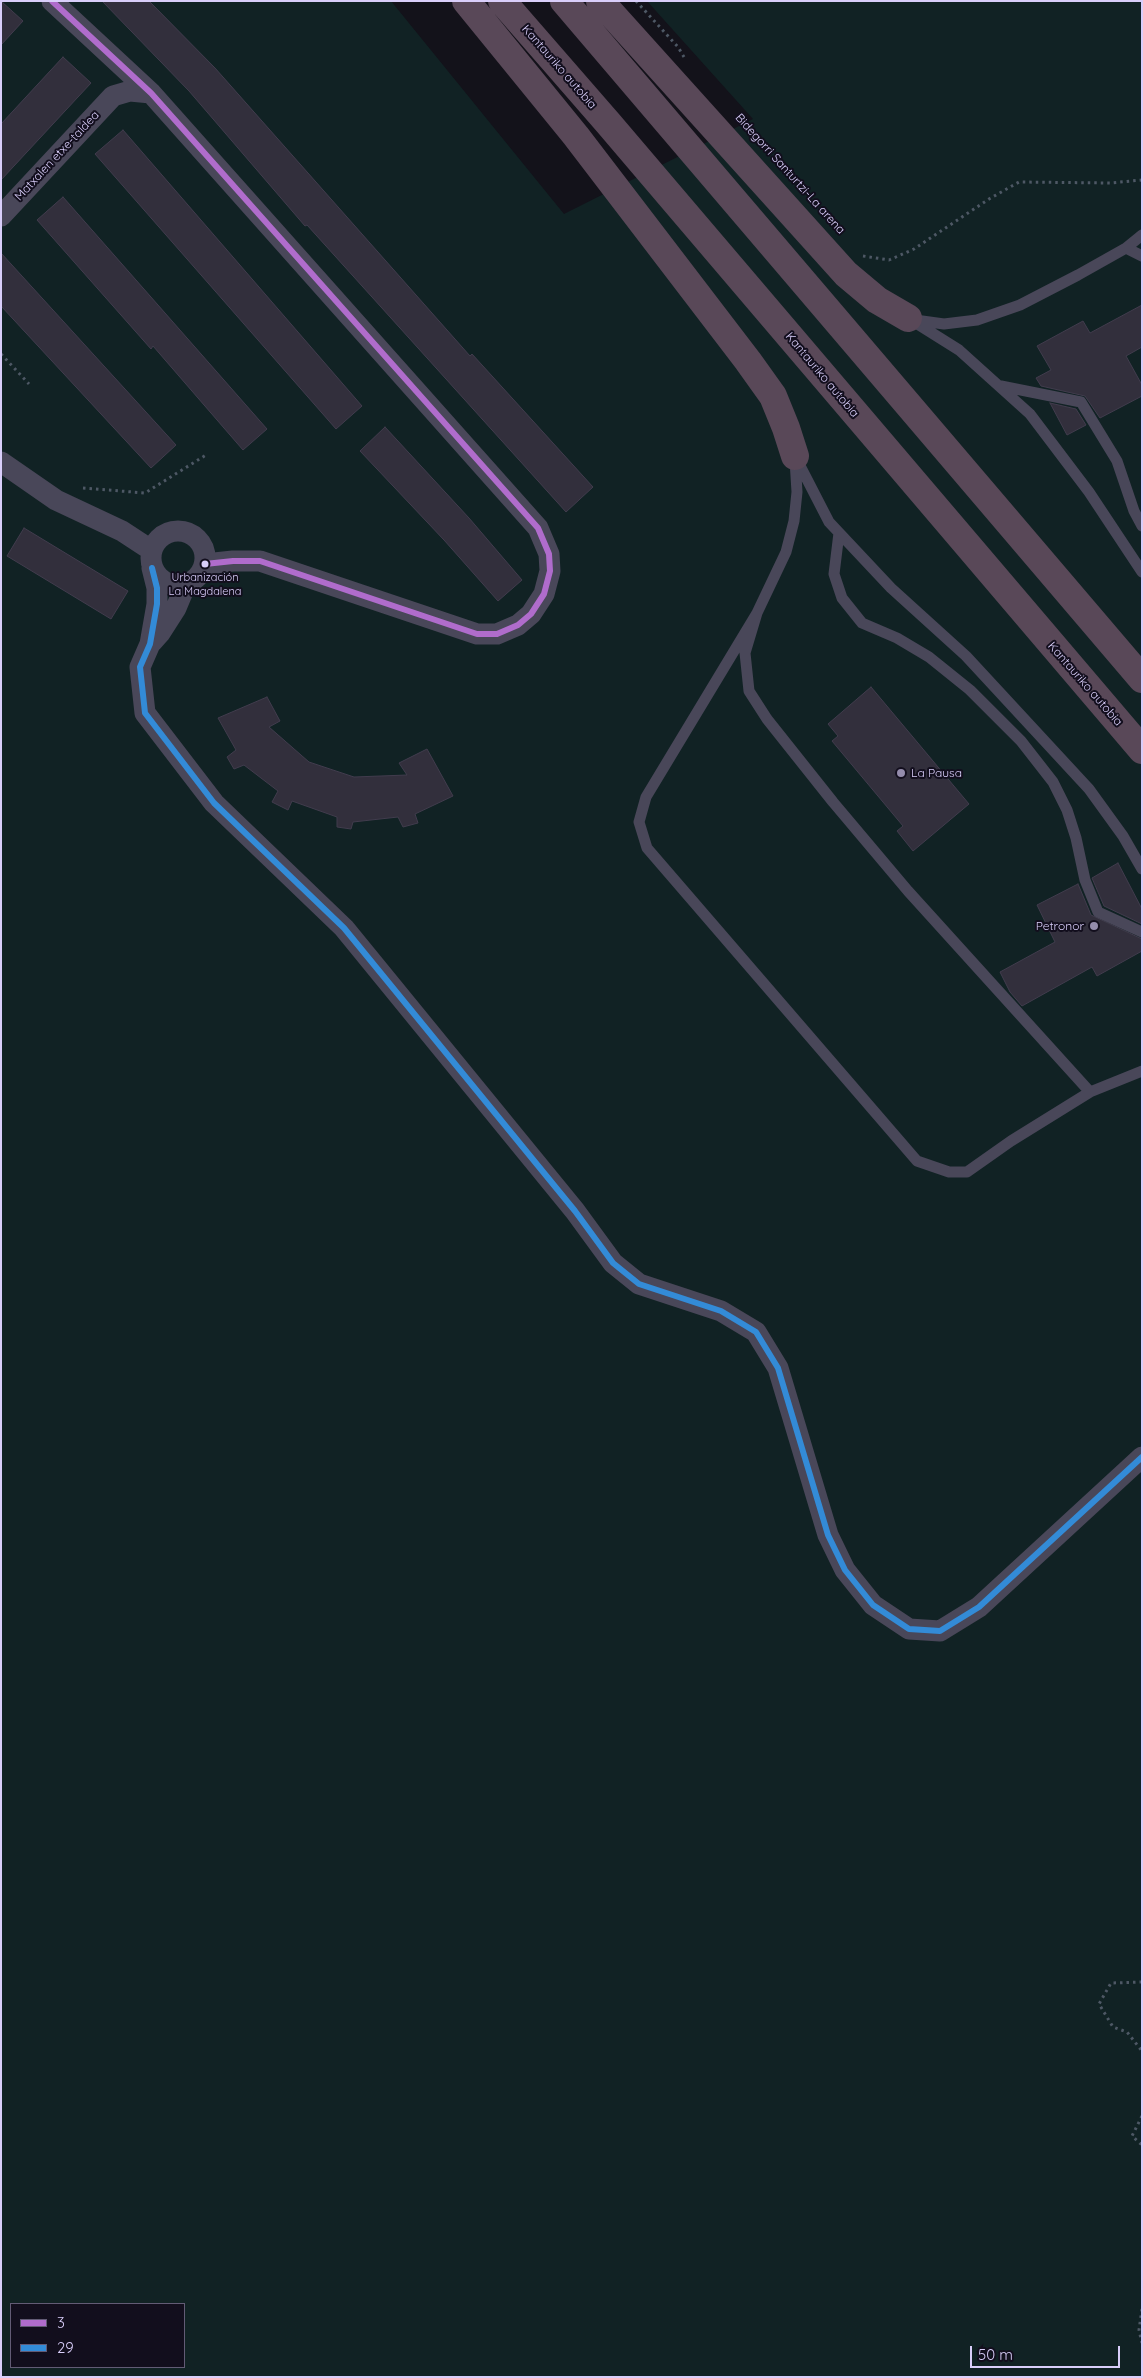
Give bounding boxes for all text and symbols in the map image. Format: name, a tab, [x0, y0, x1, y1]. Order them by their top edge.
street label: Kantauriko autobia	[519, 22, 599, 112]
street label: Matxalen etxe-taldea	[12, 108, 102, 204]
street label: Bidegorri Santurtzi-La arena	[732, 111, 848, 237]
street label: Kantauriko autobia	[782, 330, 862, 420]
marker: Urbanización La Magdalena	[200, 559, 210, 569]
place label: Urbanización La Magdalena	[169, 571, 241, 597]
street label: Kantauriko autobia	[1045, 639, 1125, 729]
place label: La Pausa	[911, 766, 962, 780]
marker: La Pausa	[895, 767, 907, 779]
place label: Petronor	[1036, 919, 1084, 933]
marker: Petronor	[1088, 920, 1100, 932]
legend	[10, 2303, 185, 2368]
text: 3	[57, 2313, 65, 2332]
scale bar	[973, 2336, 1123, 2368]
text: 29	[57, 2338, 74, 2357]
text: 50 m	[978, 2345, 1013, 2364]

